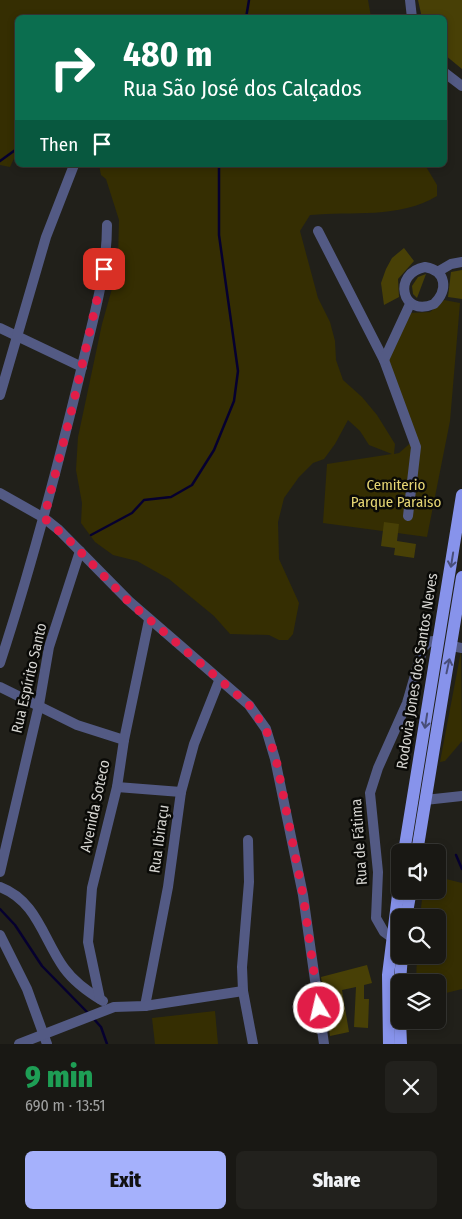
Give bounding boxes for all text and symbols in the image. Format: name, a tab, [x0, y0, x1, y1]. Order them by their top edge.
text: 480 m	[123, 33, 213, 75]
icon: right	[40, 35, 105, 100]
text: Rua São José dos Calçados	[123, 75, 362, 102]
icon: arrive	[88, 130, 116, 158]
text: Then	[40, 133, 78, 156]
pin	[83, 248, 125, 290]
icon: arrive	[90, 255, 118, 283]
park label: Cemiterio Parque Paraiso	[351, 476, 441, 511]
one-way arrow	[446, 552, 456, 568]
street label: Rodovia Jones dos Santos Neves	[393, 572, 441, 770]
street label: Rua Espírito Santo	[8, 621, 50, 735]
one-way arrow	[444, 659, 453, 675]
one-way arrow	[420, 712, 430, 728]
street label: Avenida Soteco	[76, 758, 114, 854]
street label: Rua de Fátima	[347, 798, 371, 886]
street label: Rua Ibiraçu	[145, 804, 173, 874]
map controls	[391, 844, 446, 1029]
button: sound	[391, 844, 446, 899]
button: search	[391, 909, 446, 964]
button: layers	[391, 974, 446, 1029]
position arrow	[292, 981, 344, 1033]
text: 9 min	[25, 1059, 93, 1095]
button: close	[385, 1061, 437, 1113]
text: 690 m · 13:51	[25, 1096, 106, 1115]
button: Exit	[25, 1151, 226, 1209]
button: Share	[236, 1151, 437, 1209]

